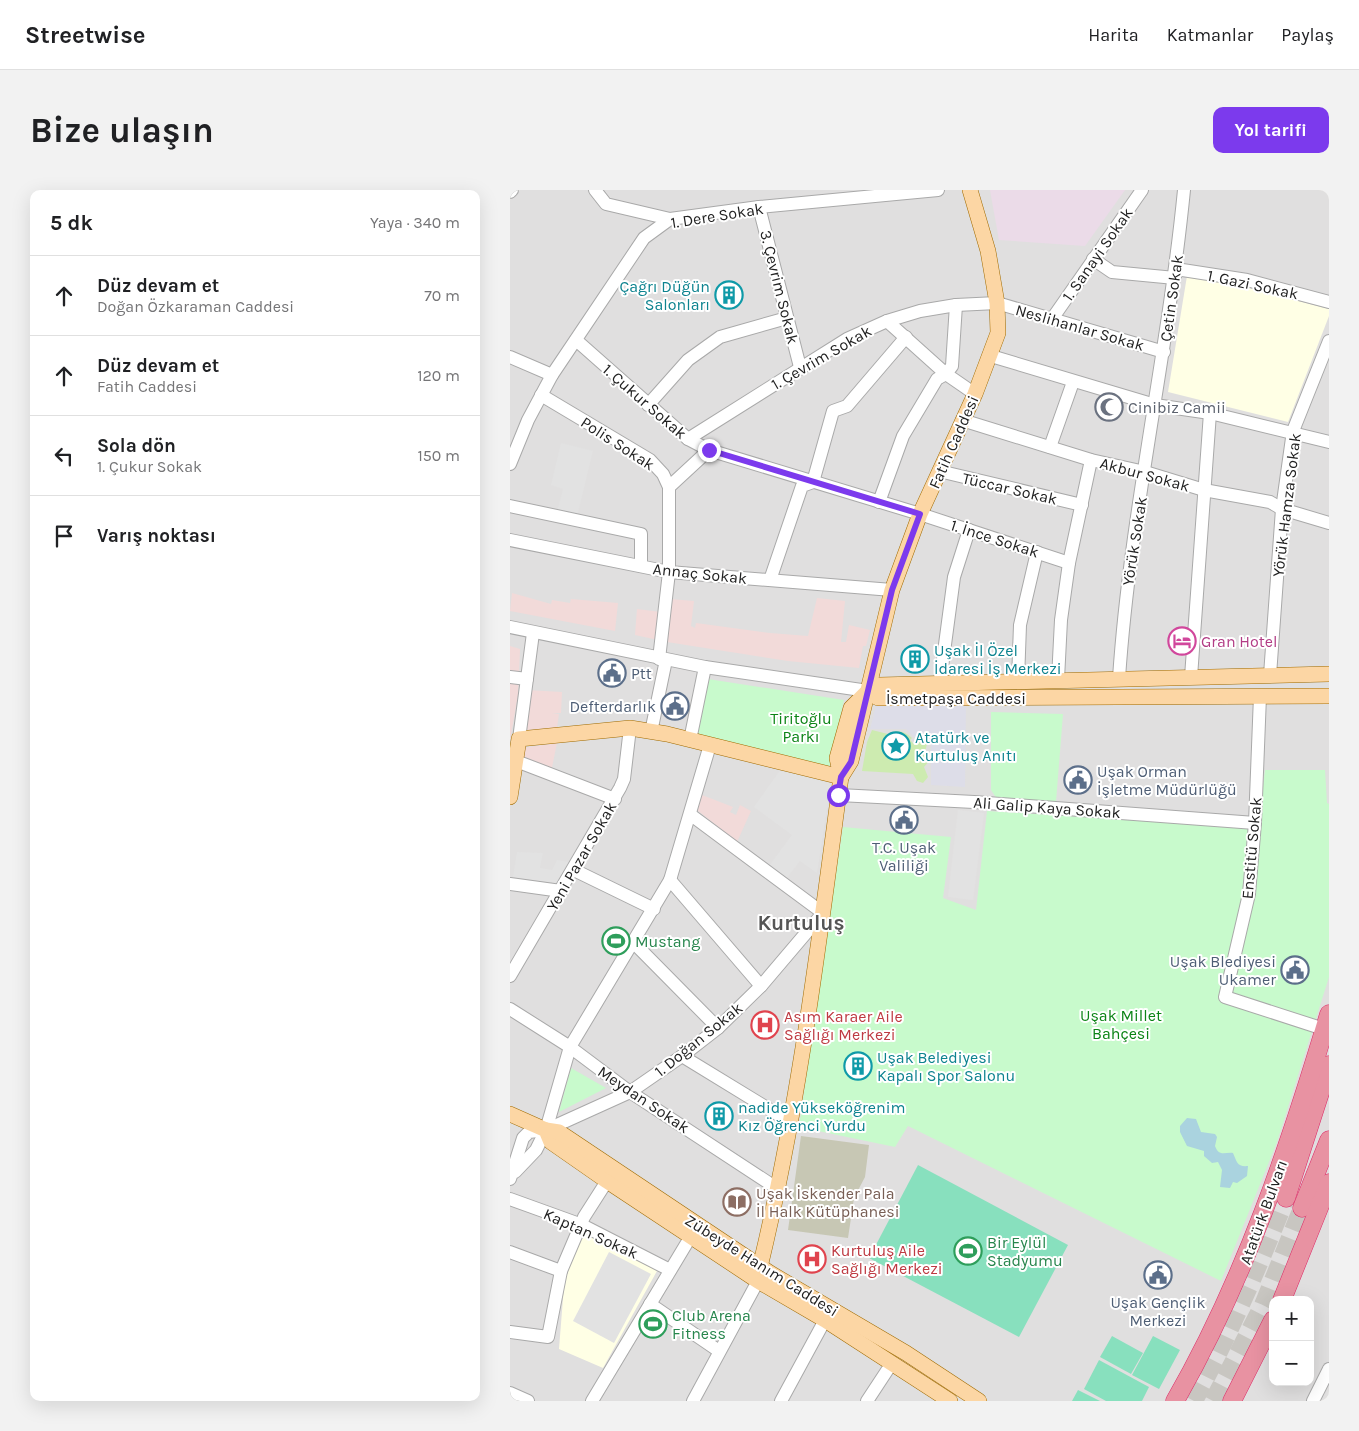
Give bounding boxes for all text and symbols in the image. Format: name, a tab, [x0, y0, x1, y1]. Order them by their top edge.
text: Streetwise	[25, 21, 146, 49]
text: Harita	[1088, 24, 1139, 46]
text: Katmanlar	[1167, 24, 1253, 46]
text: Paylaş	[1281, 24, 1334, 46]
button: Yol tarifi	[1213, 107, 1329, 153]
text: Bize ulaşın	[30, 110, 214, 151]
street label: 1. Dere Sokak	[669, 199, 765, 232]
street label: 1. Sanayi Sokak	[1058, 204, 1137, 305]
text: 5 dk	[50, 211, 93, 235]
text: Yaya · 340 m	[370, 213, 460, 232]
street label: 3. Çevrim Sokak	[756, 228, 803, 346]
street label: Çetin Sokak	[1156, 253, 1187, 343]
street label: 1. Gazi Sokak	[1206, 266, 1300, 303]
text: Düz devam et	[97, 275, 219, 297]
place label: Çağrı Düğün Salonları	[619, 277, 710, 314]
building icon: Çağrı Düğün Salonları	[714, 280, 744, 310]
icon: ahead	[50, 282, 78, 310]
text: 70 m	[424, 286, 460, 305]
text: Doğan Özkaraman Caddesi	[97, 297, 294, 316]
street label: Neslihanlar Sokak	[1013, 300, 1146, 355]
street label: 1. Çevrim Sokak	[768, 321, 875, 394]
text: Düz devam et	[97, 355, 219, 377]
street label: 1. Çukur Sokak	[599, 360, 691, 443]
icon: ahead	[50, 362, 78, 390]
text: 120 m	[417, 366, 460, 385]
text: Fatih Caddesi	[97, 377, 197, 396]
mosque icon: Cinibiz Camii	[1094, 392, 1124, 422]
street label: Fatih Caddesi	[924, 393, 982, 492]
place label: Cinibiz Camii	[1128, 398, 1226, 417]
street label: Polis Sokak	[577, 412, 658, 474]
street label: Yörük Hamza Sokak	[1268, 432, 1305, 578]
text: Sola dön	[97, 435, 176, 457]
route end	[698, 439, 721, 462]
icon: left	[50, 442, 78, 470]
text: 150 m	[417, 446, 460, 465]
street label: Akbur Sokak	[1098, 453, 1192, 496]
text: 1. Çukur Sokak	[97, 457, 202, 476]
street label: Tüccar Sokak	[961, 468, 1059, 509]
street label: Yörük Sokak	[1118, 495, 1151, 587]
street label: 1. İnce Sokak	[948, 515, 1041, 562]
icon: arrive	[50, 522, 78, 550]
text: Varış noktası	[97, 525, 216, 547]
street label: Annaç Sokak	[652, 559, 748, 588]
hotel icon: Gran Hotel	[1167, 626, 1197, 656]
place label: Gran Hotel	[1201, 632, 1278, 651]
place label: Uşak İl Özel İdaresi İş Merkezi	[934, 641, 1062, 678]
building icon: Uşak İl Özel İdaresi İş Merkezi	[900, 644, 930, 674]
public building icon: Ptt	[597, 658, 627, 688]
place label: Ptt	[631, 664, 652, 683]
street label: İsmetpaşa Caddesi	[886, 689, 1026, 708]
public building icon: Defterdarlık	[660, 691, 690, 721]
place label: Defterdarlık	[569, 697, 656, 716]
park label: Tiritoğlu Parkı	[770, 709, 832, 746]
place label: Atatürk ve Kurtuluş Anıtı	[915, 728, 1017, 765]
place icon: Atatürk ve Kurtuluş Anıtı	[881, 731, 911, 761]
place label: Uşak Orman İşletme Müdürlüğü	[1097, 762, 1237, 799]
public building icon: Uşak Orman İşletme Müdürlüğü	[1063, 765, 1093, 795]
route start	[827, 784, 850, 807]
street label: Ali Galip Kaya Sokak	[973, 793, 1121, 822]
street label: Enstitü Sokak	[1238, 796, 1265, 900]
street label: Yeni Pazar Sokak	[542, 798, 620, 914]
public building icon: T.C. Uşak Valiliği	[889, 805, 919, 835]
place label: T.C. Uşak Valiliği	[872, 838, 936, 875]
district label: Kurtuluş	[757, 911, 845, 935]
sports icon: Mustang	[601, 926, 631, 956]
place label: Mustang	[635, 932, 700, 951]
place label: Uşak Blediyesi Ukamer	[1170, 952, 1276, 989]
public building icon: Uşak Blediyesi Ukamer	[1280, 955, 1310, 985]
street label: 1. Doğan Sokak	[650, 998, 746, 1081]
park label: Uşak Millet Bahçesi	[1080, 1006, 1162, 1043]
place label: Asım Karaer Aile Sağlığı Merkezi	[784, 1007, 903, 1044]
hospital icon: Asım Karaer Aile Sağlığı Merkezi	[750, 1010, 780, 1040]
place label: Uşak Belediyesi Kapalı Spor Salonu	[877, 1048, 1015, 1085]
building icon: Uşak Belediyesi Kapalı Spor Salonu	[843, 1051, 873, 1081]
street label: Meydan Sokak	[594, 1062, 693, 1137]
place label: nadide Yükseköğrenim Kız Öğrenci Yurdu	[738, 1098, 905, 1135]
building icon: nadide Yükseköğrenim Kız Öğrenci Yurdu	[704, 1101, 734, 1131]
street label: Atatürk Bulvarı	[1236, 1157, 1291, 1267]
place label: Uşak İskender Pala İl Halk Kütüphanesi	[756, 1184, 900, 1221]
library icon: Uşak İskender Pala İl Halk Kütüphanesi	[722, 1187, 752, 1217]
street label: Kaptan Sokak	[541, 1204, 641, 1263]
street label: Zübeyde Hanım Caddesi	[681, 1210, 842, 1321]
place label: Bir Eylül Stadyumu	[987, 1233, 1063, 1270]
sports icon: Bir Eylül Stadyumu	[953, 1236, 983, 1266]
place label: Kurtuluş Aile Sağlığı Merkezi	[831, 1241, 943, 1278]
hospital icon: Kurtuluş Aile Sağlığı Merkezi	[797, 1244, 827, 1274]
public building icon: Uşak Gençlik Merkezi	[1143, 1260, 1173, 1290]
place label: Uşak Gençlik Merkezi	[1110, 1293, 1206, 1330]
map controls	[1269, 1296, 1314, 1386]
button: +	[1269, 1296, 1314, 1341]
place label: Club Arena Fitness	[672, 1306, 751, 1343]
sports icon: Club Arena Fitness	[638, 1309, 668, 1339]
button: −	[1269, 1341, 1314, 1386]

